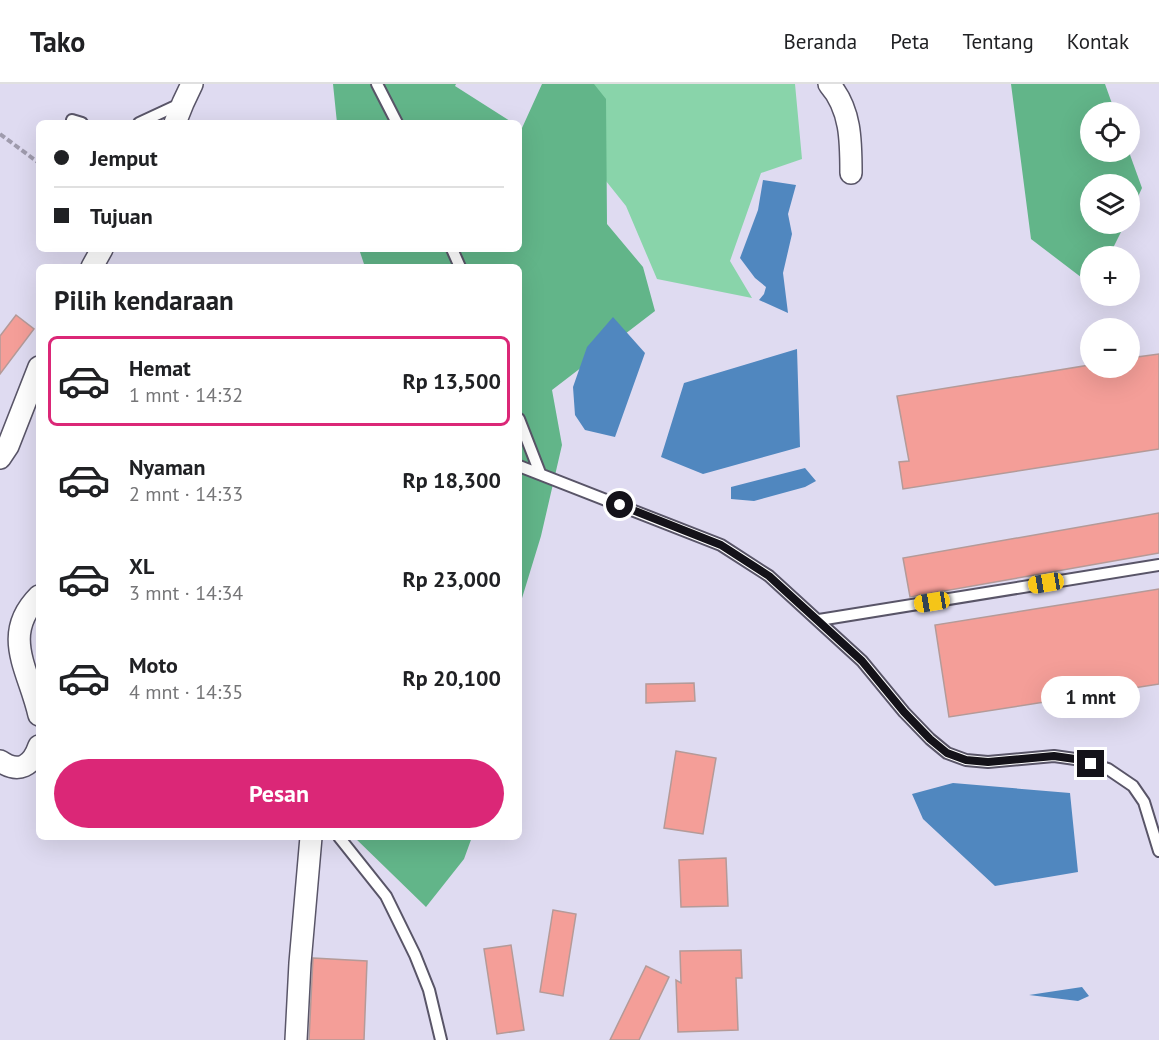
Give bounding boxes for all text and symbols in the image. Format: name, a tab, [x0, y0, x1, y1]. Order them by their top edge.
text: Tako	[30, 23, 85, 60]
text: Beranda	[784, 28, 857, 55]
text: Peta	[890, 28, 929, 55]
text: Tentang	[962, 28, 1034, 55]
text: Kontak	[1067, 28, 1129, 55]
map controls	[1080, 102, 1140, 378]
button: locate	[1080, 102, 1140, 162]
text: Jemput	[90, 144, 158, 172]
button: layers	[1080, 174, 1140, 234]
text: Tujuan	[90, 202, 153, 230]
button: +	[1080, 246, 1140, 306]
text: Pilih kendaraan	[54, 283, 234, 317]
button: −	[1080, 318, 1140, 378]
icon: car	[57, 354, 111, 408]
text: Hemat	[129, 354, 191, 382]
text: Rp 13,500	[402, 367, 501, 395]
text: 1 mnt · 14:32	[129, 382, 243, 408]
icon: car	[57, 453, 111, 507]
text: Nyaman	[129, 453, 206, 481]
text: Rp 18,300	[402, 466, 501, 494]
text: 2 mnt · 14:33	[129, 481, 243, 507]
route start	[606, 491, 633, 518]
icon: car	[57, 552, 111, 606]
text: XL	[129, 552, 154, 580]
text: Rp 23,000	[402, 565, 501, 593]
car	[1027, 571, 1065, 595]
text: 3 mnt · 14:34	[129, 580, 243, 606]
car	[913, 590, 951, 614]
icon: car	[57, 651, 111, 705]
text: Moto	[129, 651, 178, 679]
text: Rp 20,100	[402, 664, 501, 692]
callout: 1 mnt	[1042, 677, 1140, 719]
text: 4 mnt · 14:35	[129, 679, 243, 705]
text: 1 mnt	[1065, 684, 1116, 710]
route end	[1077, 750, 1104, 777]
button: Pesan	[54, 759, 504, 828]

